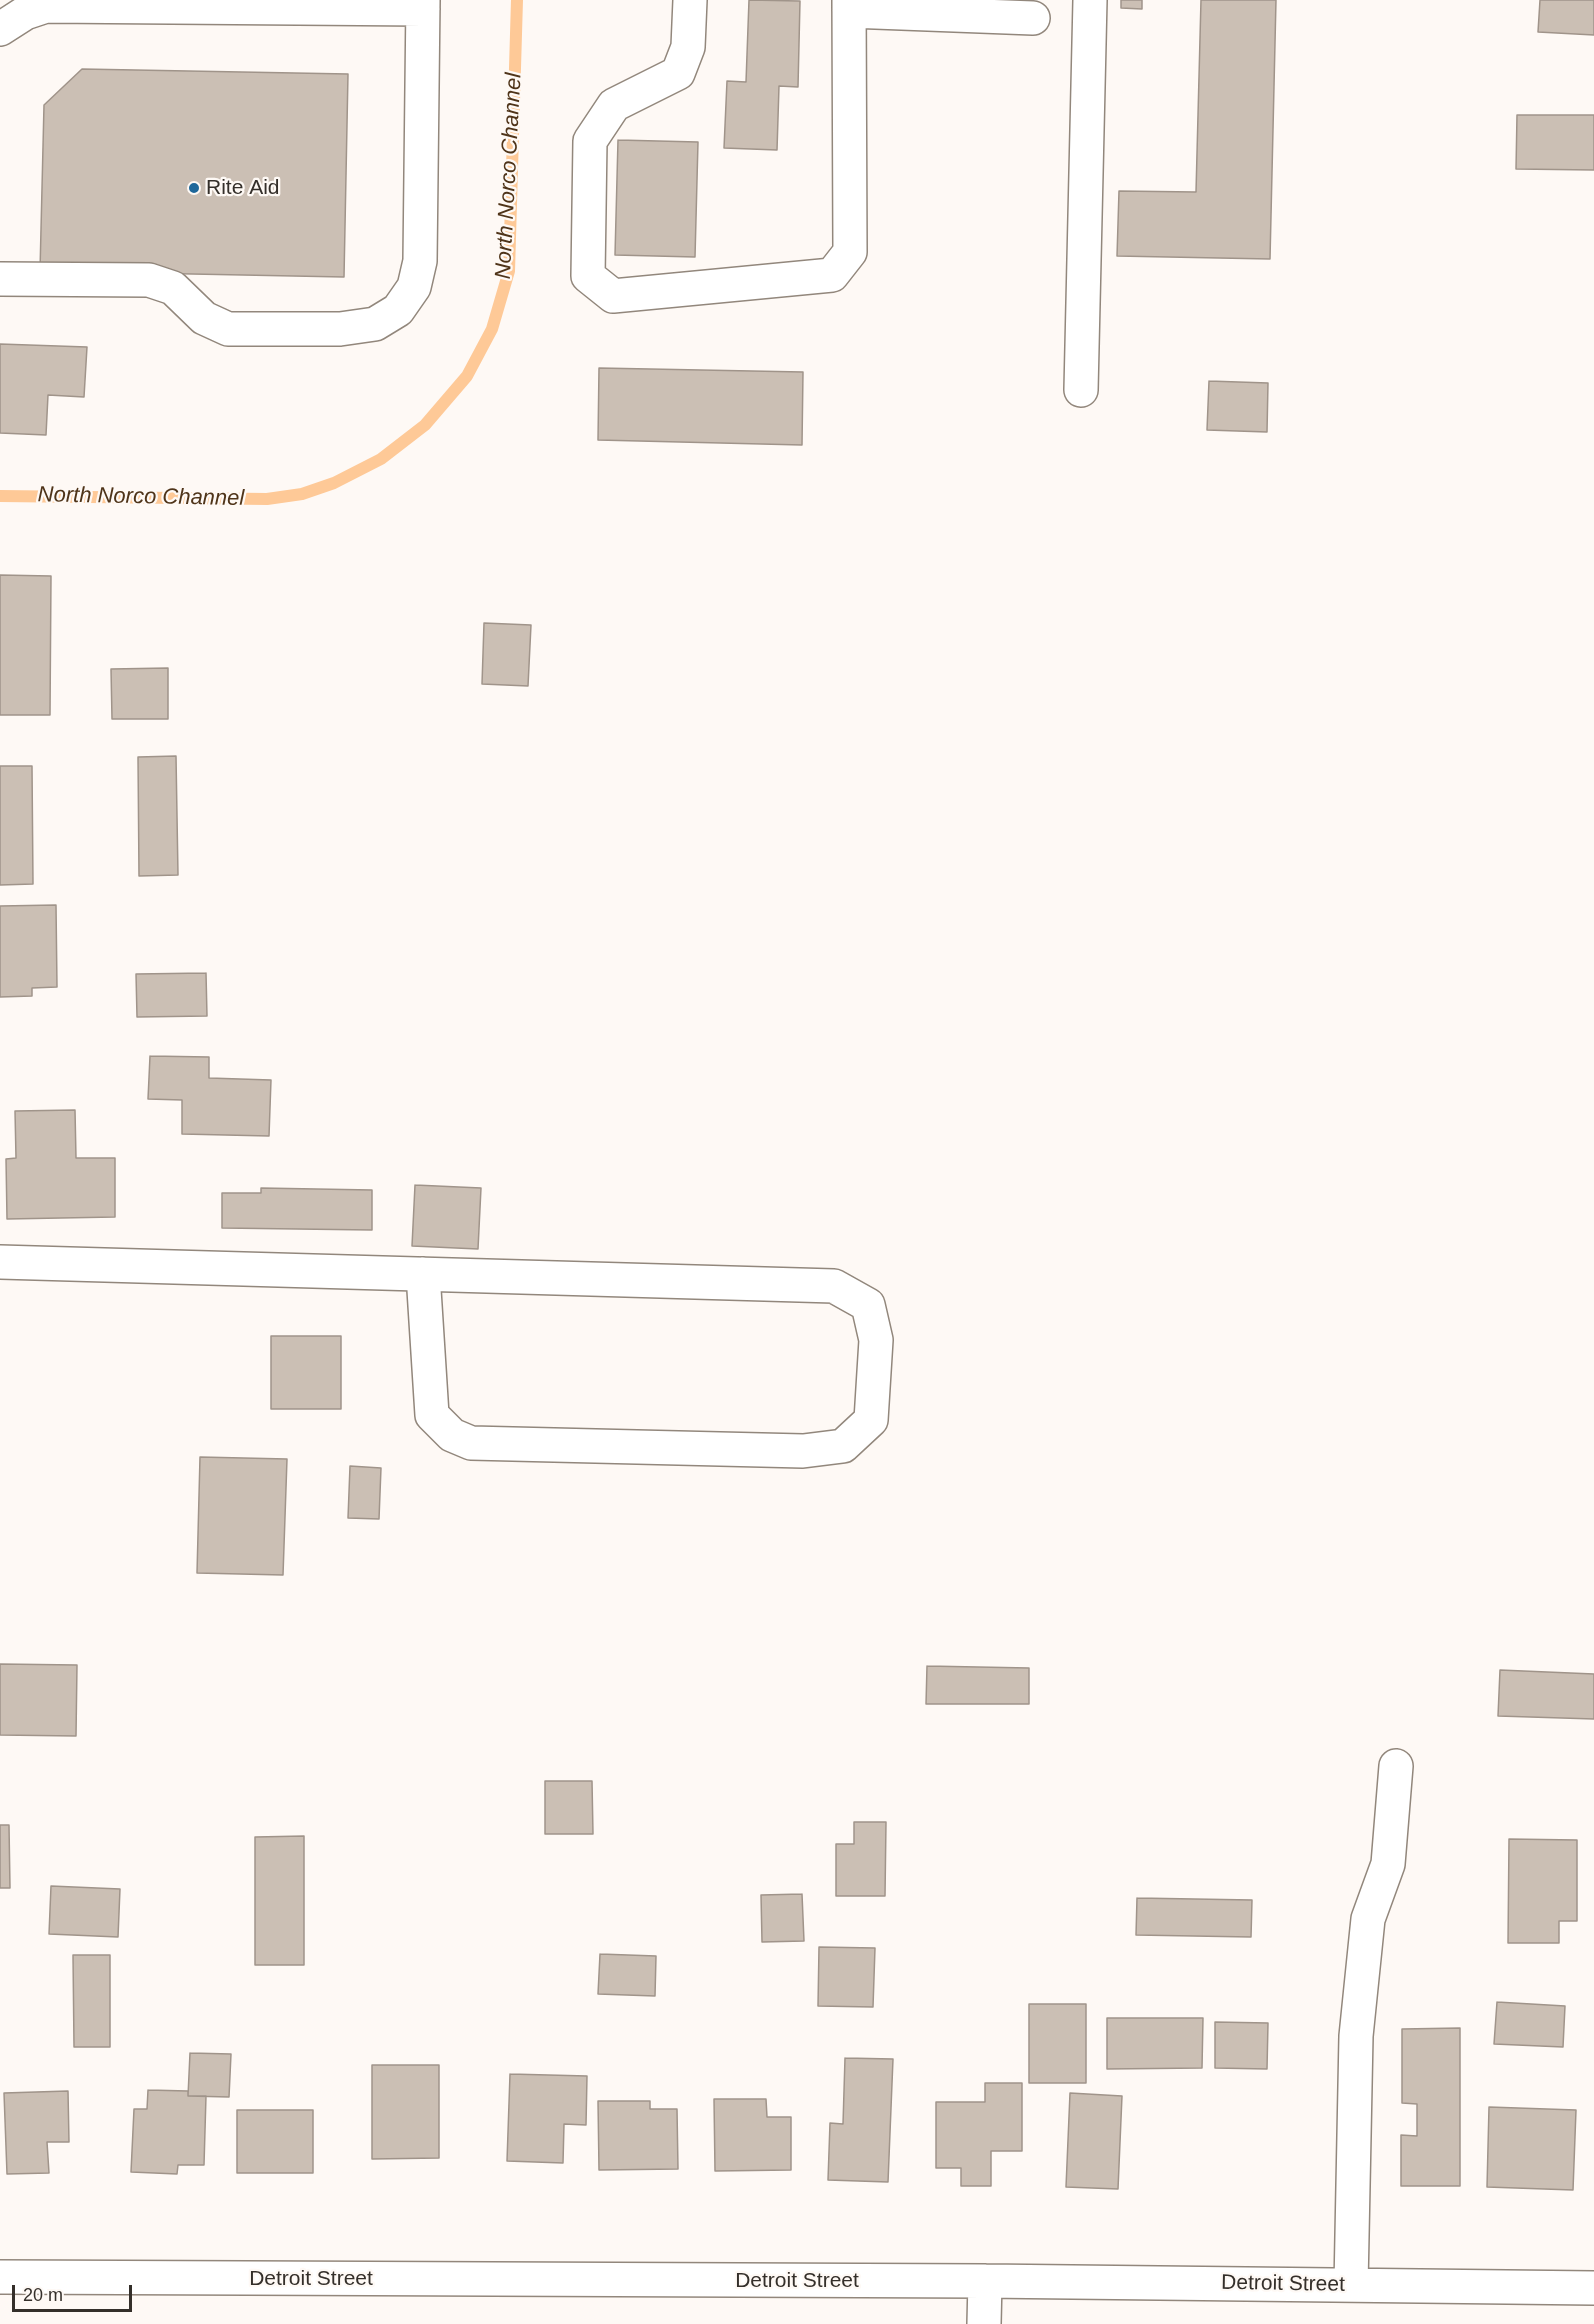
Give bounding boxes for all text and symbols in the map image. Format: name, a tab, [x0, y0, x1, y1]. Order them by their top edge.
water label: North Norco Channel	[490, 72, 528, 280]
place label: Rite Aid	[206, 175, 280, 201]
marker: Rite Aid	[187, 181, 201, 195]
water label: North Norco Channel	[37, 482, 245, 512]
street label: Detroit Street	[249, 2266, 373, 2292]
street label: Detroit Street	[735, 2268, 859, 2294]
street label: Detroit Street	[1221, 2270, 1345, 2298]
scale bar	[15, 2273, 135, 2311]
text: 20 m	[23, 2285, 63, 2305]

